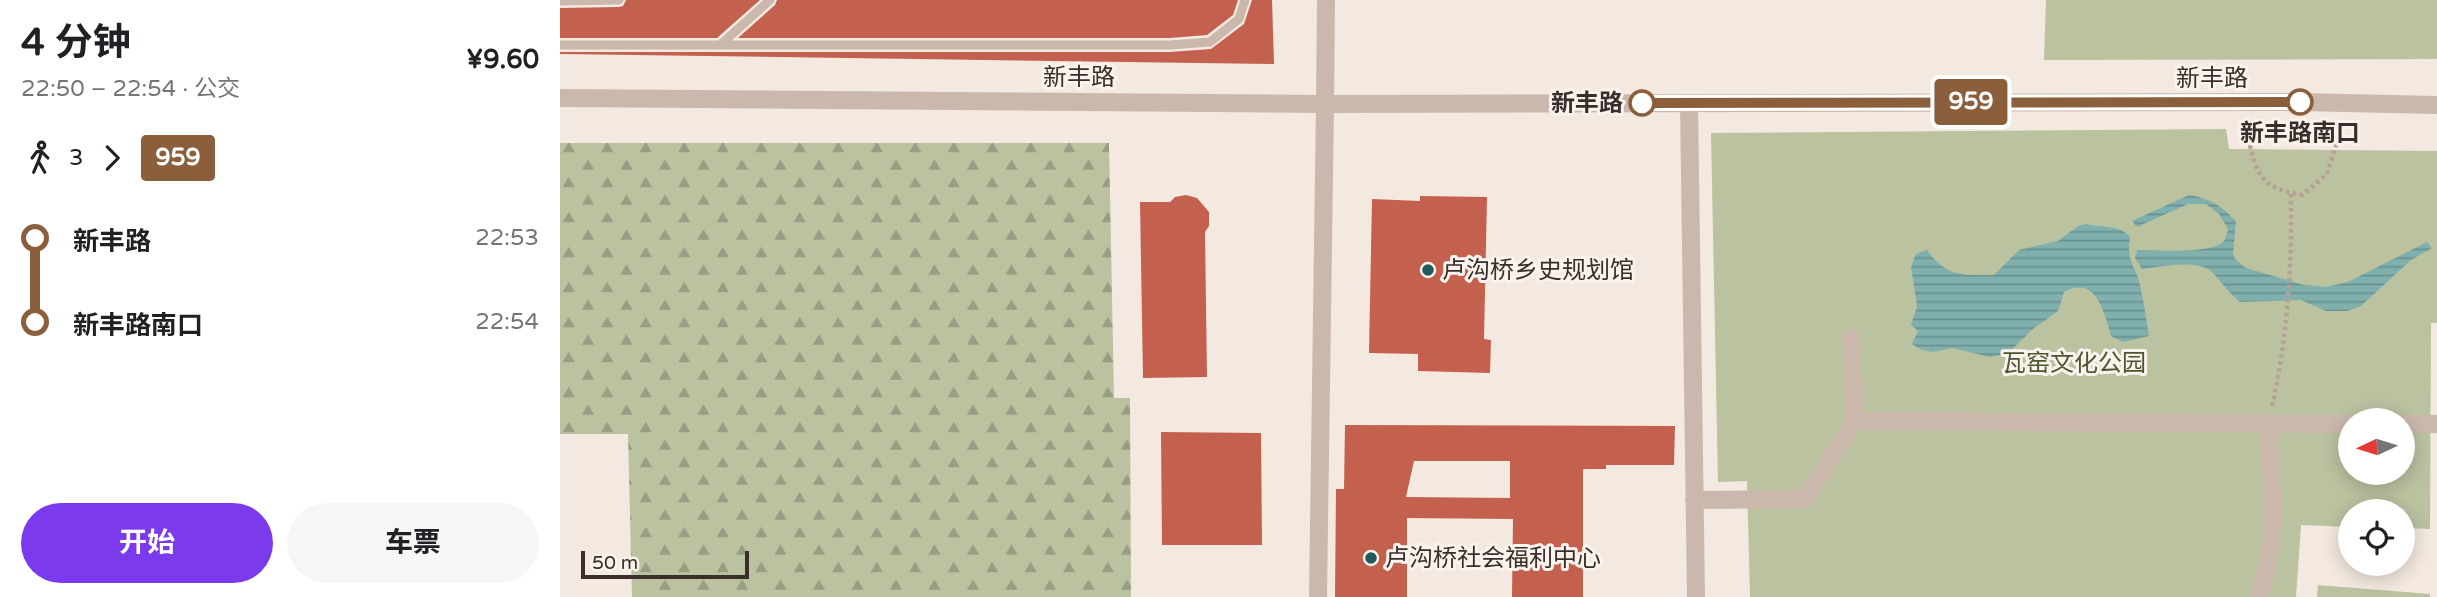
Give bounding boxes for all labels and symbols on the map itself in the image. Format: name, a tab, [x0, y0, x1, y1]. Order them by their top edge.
street label: 新丰路	[1043, 63, 1115, 92]
street label: 新丰路	[2176, 64, 2248, 93]
line badge: 959	[1931, 79, 2011, 125]
place label: 新丰路	[1551, 89, 1623, 118]
marker: 新丰路南口	[2287, 89, 2313, 115]
marker: 新丰路	[1629, 90, 1655, 116]
place label: 新丰路南口	[2240, 119, 2360, 148]
place label: 卢沟桥乡史规划馆	[1442, 256, 1634, 285]
marker: 卢沟桥乡史规划馆	[1420, 262, 1436, 278]
park label: 瓦窑文化公园	[2002, 349, 2146, 378]
north arrow	[2338, 408, 2415, 485]
place label: 卢沟桥社会福利中心	[1385, 544, 1601, 573]
scale bar	[581, 548, 749, 580]
marker: 卢沟桥社会福利中心	[1363, 550, 1379, 566]

